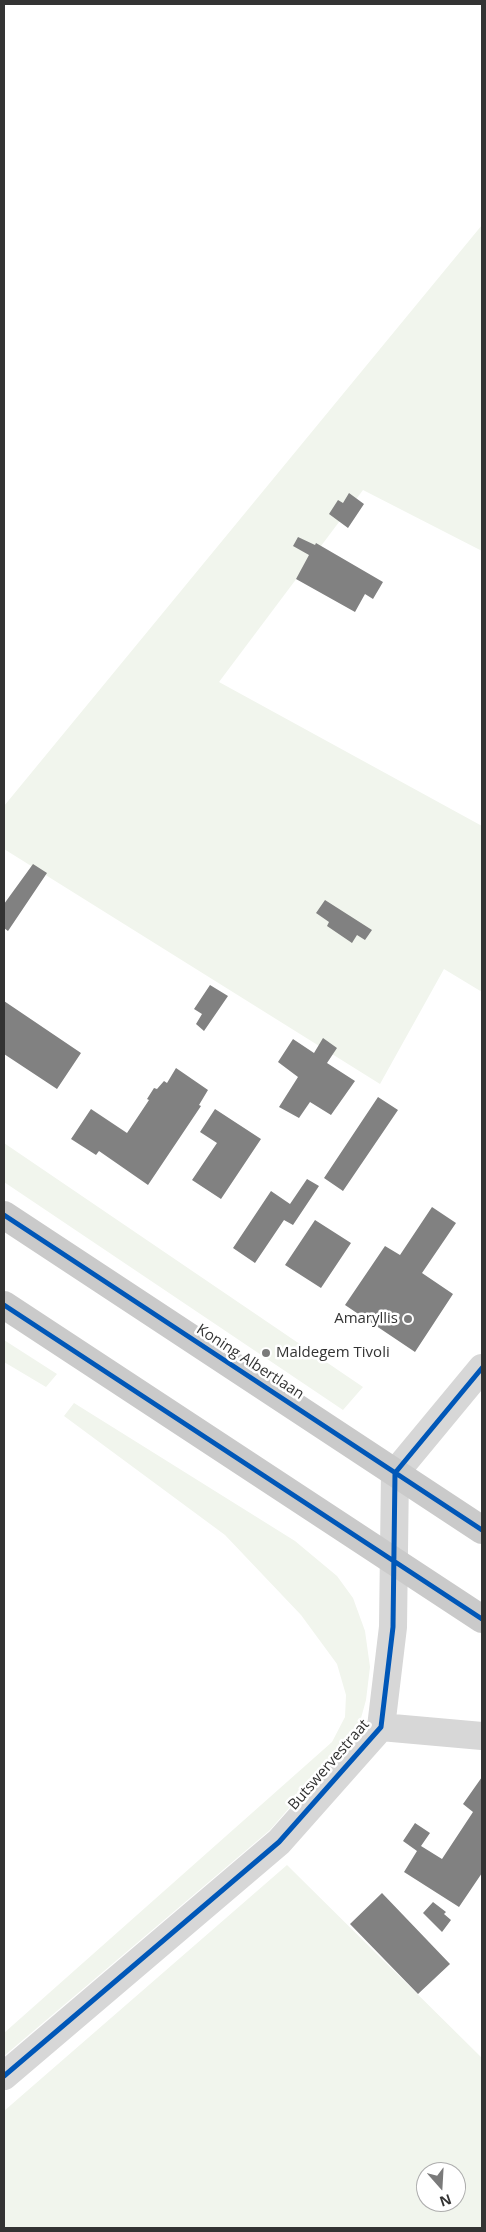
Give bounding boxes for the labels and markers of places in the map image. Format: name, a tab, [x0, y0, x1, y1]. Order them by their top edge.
place label: Amaryllis	[334, 1310, 398, 1328]
marker: Amaryllis	[402, 1313, 414, 1325]
place label: Maldegem Tivoli	[276, 1344, 390, 1362]
marker: Maldegem Tivoli	[260, 1347, 272, 1359]

